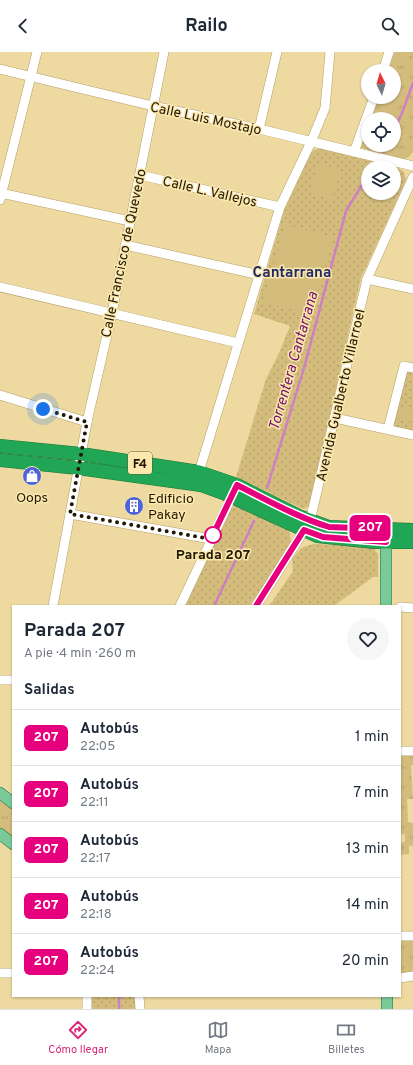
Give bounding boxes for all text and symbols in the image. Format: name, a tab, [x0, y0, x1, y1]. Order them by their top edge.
icon: back	[12, 15, 34, 37]
text: Railo	[185, 15, 228, 38]
icon: search	[379, 15, 401, 37]
north arrow	[361, 64, 401, 104]
map controls	[361, 64, 401, 200]
street label: Calle Luis Mostajo	[148, 99, 263, 140]
button: locate	[361, 112, 401, 152]
button: layers	[361, 160, 401, 200]
street label: Calle Francisco de Quevedo	[98, 167, 151, 339]
street label: Calle L. Vallejos	[161, 173, 259, 212]
district label: Cantarrana	[253, 264, 331, 283]
water label: Torrentera Cantarrana	[265, 289, 323, 433]
street label: Avenida Gualberto Villarroel	[313, 307, 370, 483]
your location	[33, 399, 53, 419]
road number: F4	[128, 452, 152, 474]
shop icon: Oops	[21, 465, 43, 487]
place label: Oops	[16, 490, 48, 507]
place label: Edificio Pakay	[148, 491, 194, 524]
building icon: Edificio Pakay	[123, 495, 145, 517]
line badge: 207	[347, 515, 393, 541]
text: 207	[357, 519, 383, 536]
marker: Parada 207	[204, 526, 222, 544]
place label: Parada 207	[176, 547, 250, 564]
button: heart	[347, 618, 389, 660]
text: Parada 207	[24, 619, 125, 643]
text: A pie · 4 min · 260 m	[24, 646, 136, 662]
text: Salidas	[24, 681, 75, 700]
text: Autobús	[80, 720, 139, 739]
text: 1 min	[355, 728, 389, 747]
text: 207	[33, 729, 59, 746]
text: 22:05	[80, 739, 115, 755]
text: Autobús	[80, 776, 139, 795]
text: 7 min	[353, 784, 389, 803]
text: 207	[33, 785, 59, 802]
text: 22:11	[80, 795, 109, 811]
text: Autobús	[80, 832, 139, 851]
text: 13 min	[346, 840, 389, 859]
text: 207	[33, 841, 59, 858]
text: 22:17	[80, 851, 110, 867]
text: Autobús	[80, 888, 139, 907]
text: 14 min	[346, 896, 389, 915]
text: 207	[33, 897, 59, 914]
text: 22:18	[80, 907, 112, 923]
text: Autobús	[80, 944, 139, 963]
text: 20 min	[342, 952, 389, 971]
text: 207	[33, 953, 59, 970]
text: 22:24	[80, 963, 115, 979]
tab: Cómo llegar	[48, 1019, 108, 1057]
tab: Mapa	[205, 1019, 231, 1057]
tab: Billetes	[328, 1019, 365, 1057]

